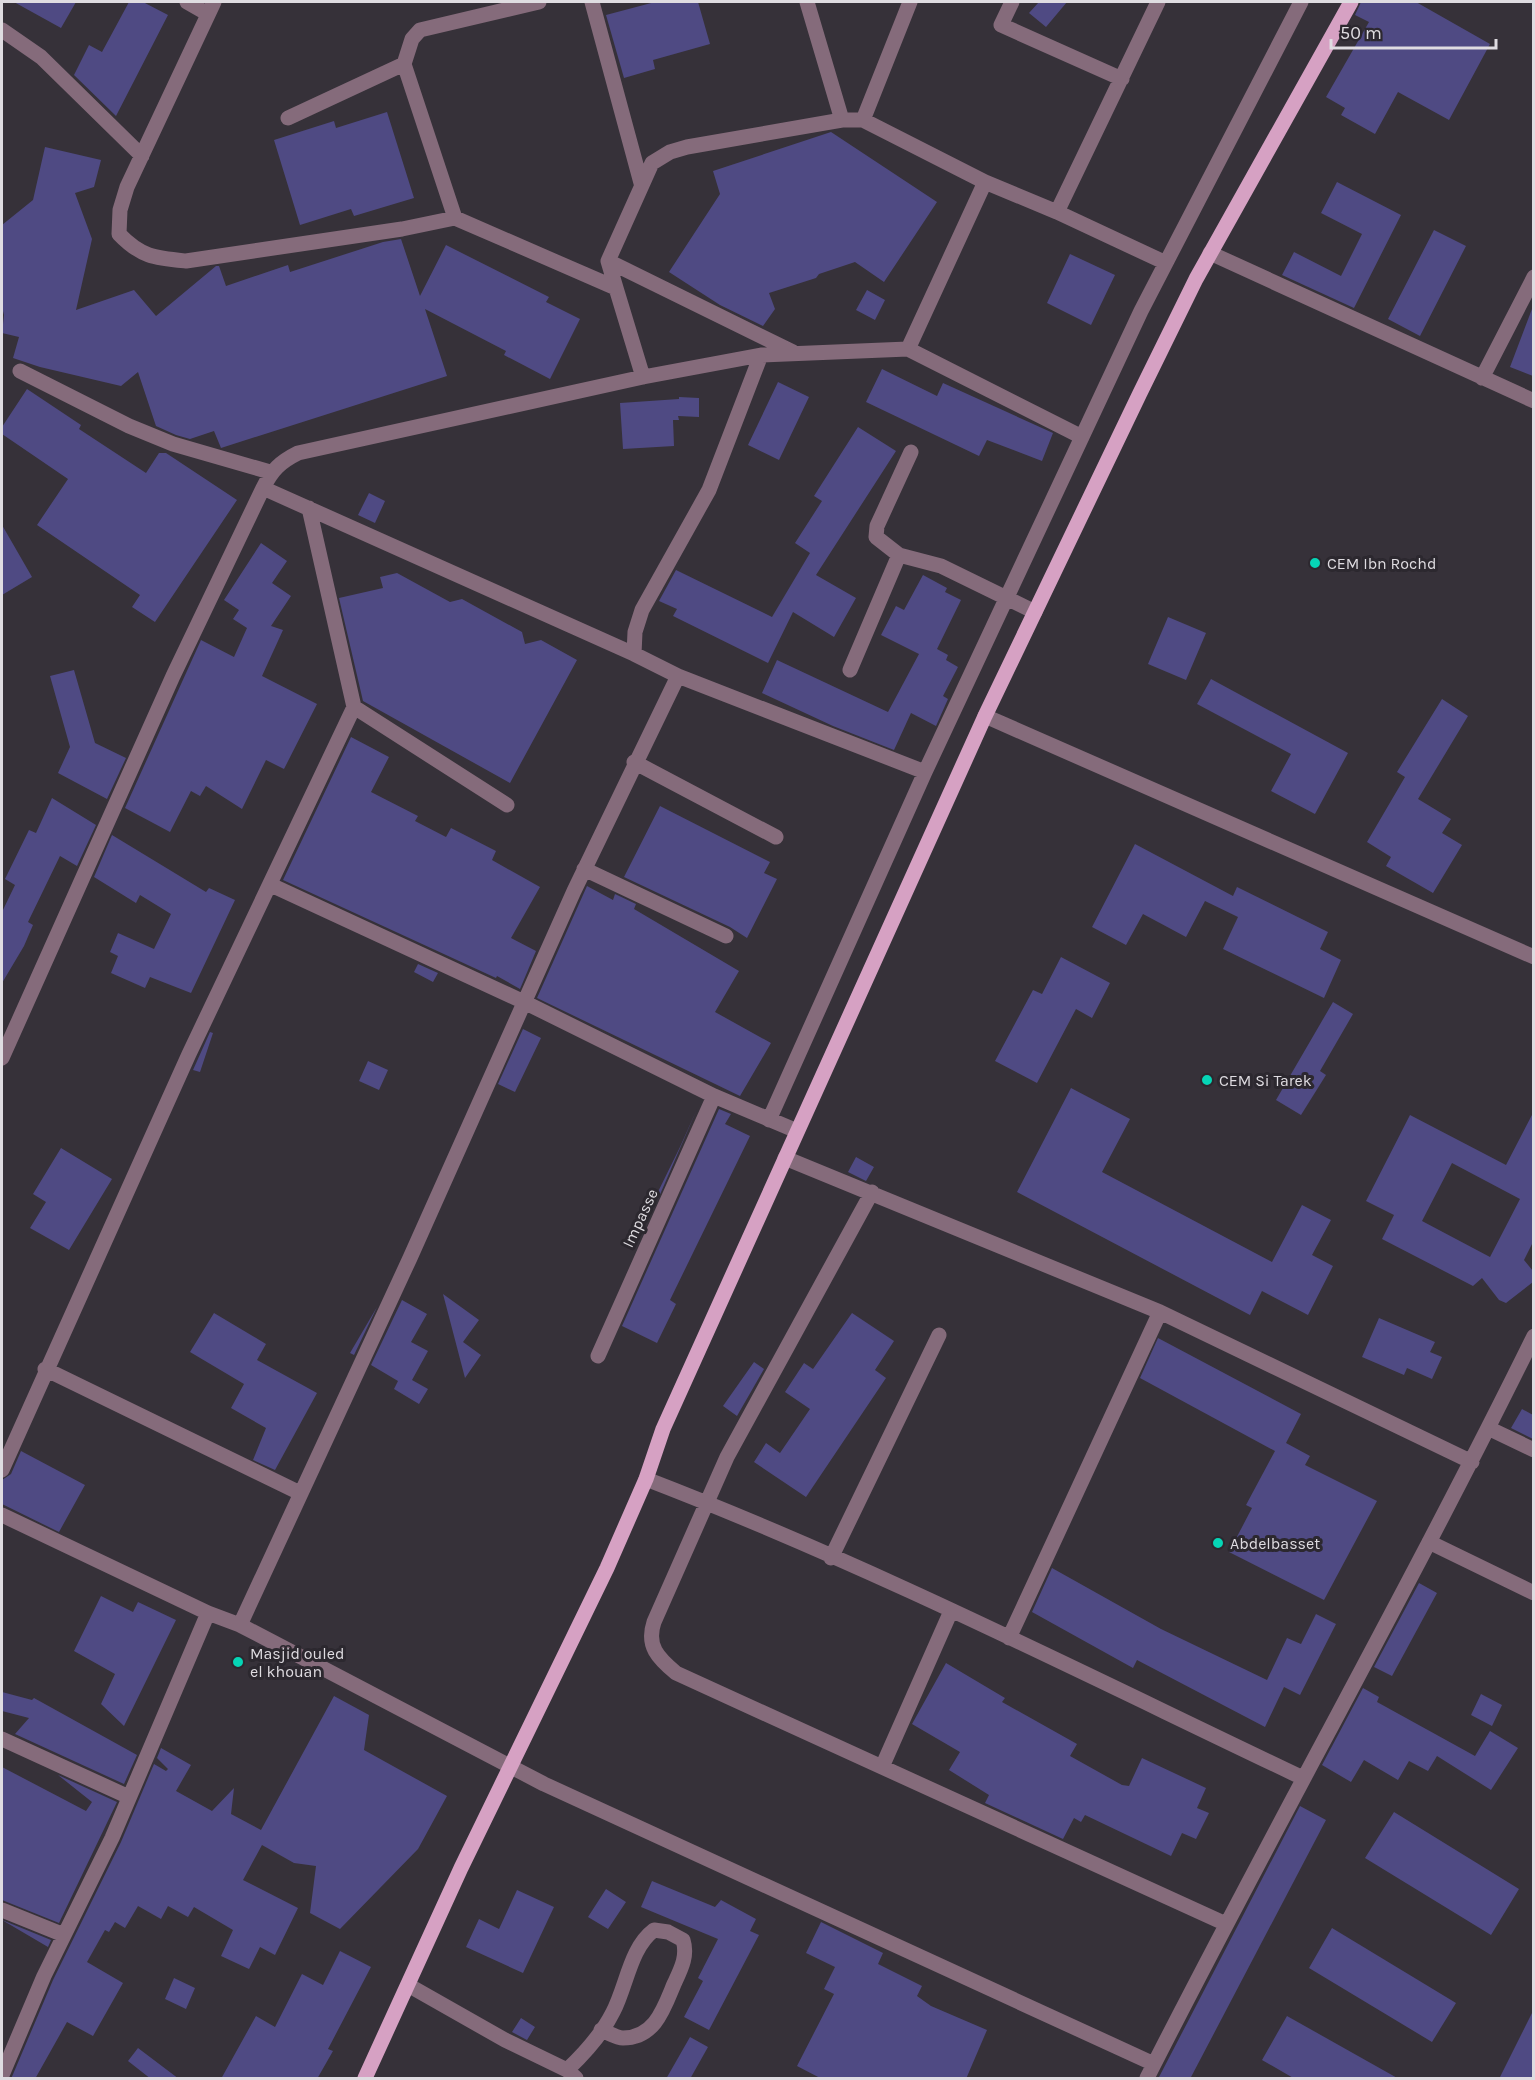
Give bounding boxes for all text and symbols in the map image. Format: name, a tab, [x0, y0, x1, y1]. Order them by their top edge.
scale bar	[1331, 12, 1496, 50]
text: 50 m	[1340, 22, 1382, 44]
place label: CEM Ibn Rochd	[1327, 554, 1437, 573]
marker: CEM Ibn Rochd	[1308, 556, 1322, 570]
place label: CEM Si Tarek	[1219, 1071, 1312, 1090]
marker: CEM Si Tarek	[1200, 1073, 1214, 1087]
street label: Impasse	[618, 1186, 662, 1250]
place label: Abdelbasset	[1230, 1534, 1320, 1553]
marker: Abdelbasset	[1211, 1536, 1225, 1550]
place label: Masjid ouled el khouan	[250, 1644, 344, 1681]
marker: Masjid ouled el khouan	[231, 1655, 245, 1669]

